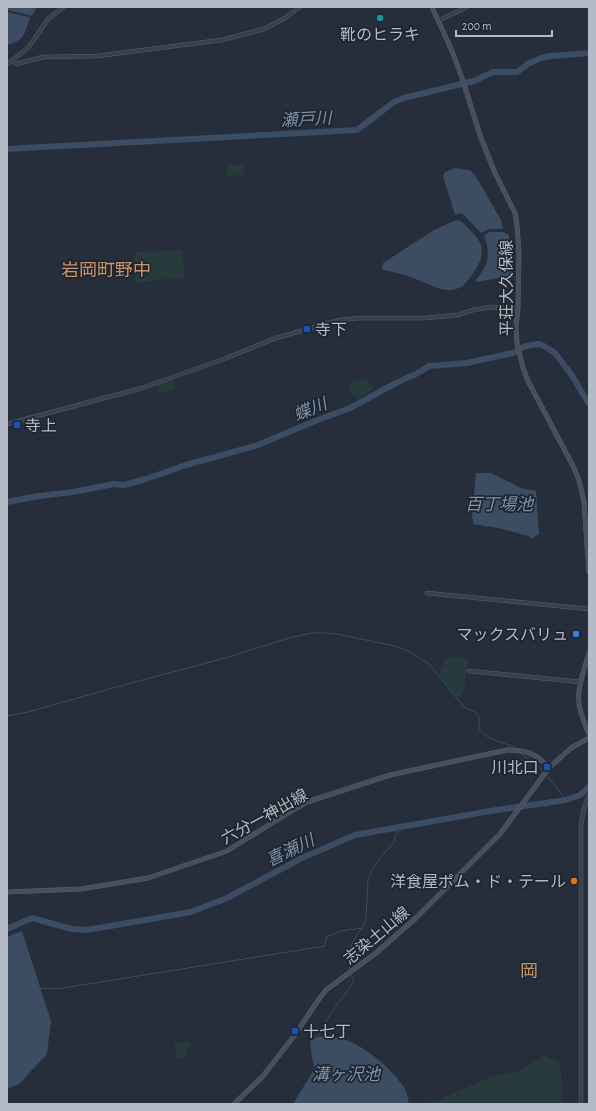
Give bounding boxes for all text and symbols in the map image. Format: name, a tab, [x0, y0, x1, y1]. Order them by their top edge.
scale bar	[456, 12, 552, 38]
marker: 靴のヒラキ	[375, 13, 385, 23]
text: 200 m	[462, 20, 492, 32]
place label: 靴のヒラキ	[340, 26, 420, 43]
water label: 瀬戸川	[280, 109, 334, 129]
street label: 平荘大久保線	[498, 240, 515, 336]
district label: 岩岡町野中	[61, 261, 151, 280]
place label: 寺下	[315, 322, 347, 338]
marker: 寺下	[302, 324, 312, 334]
water label: 蝶川	[291, 394, 331, 424]
place label: 寺上	[25, 418, 57, 434]
marker: 寺上	[12, 420, 22, 430]
water label: 百丁場池	[465, 495, 535, 513]
place label: マックスバリュ	[456, 626, 568, 643]
marker: マックスバリュ	[571, 629, 581, 639]
place label: 川北口	[491, 759, 539, 776]
marker: 川北口	[542, 762, 552, 772]
street label: 六分一神出線	[218, 786, 310, 847]
water label: 喜瀬川	[263, 830, 319, 869]
place label: 洋食屋ポム・ド・テール	[390, 873, 566, 890]
marker: 洋食屋ポム・ド・テール	[569, 876, 579, 886]
street label: 志染土山線	[340, 903, 412, 968]
district label: 岡	[520, 963, 538, 981]
place label: 十七丁	[303, 1024, 351, 1040]
marker: 十七丁	[290, 1026, 300, 1036]
water label: 溝ヶ沢池	[312, 1065, 382, 1083]

